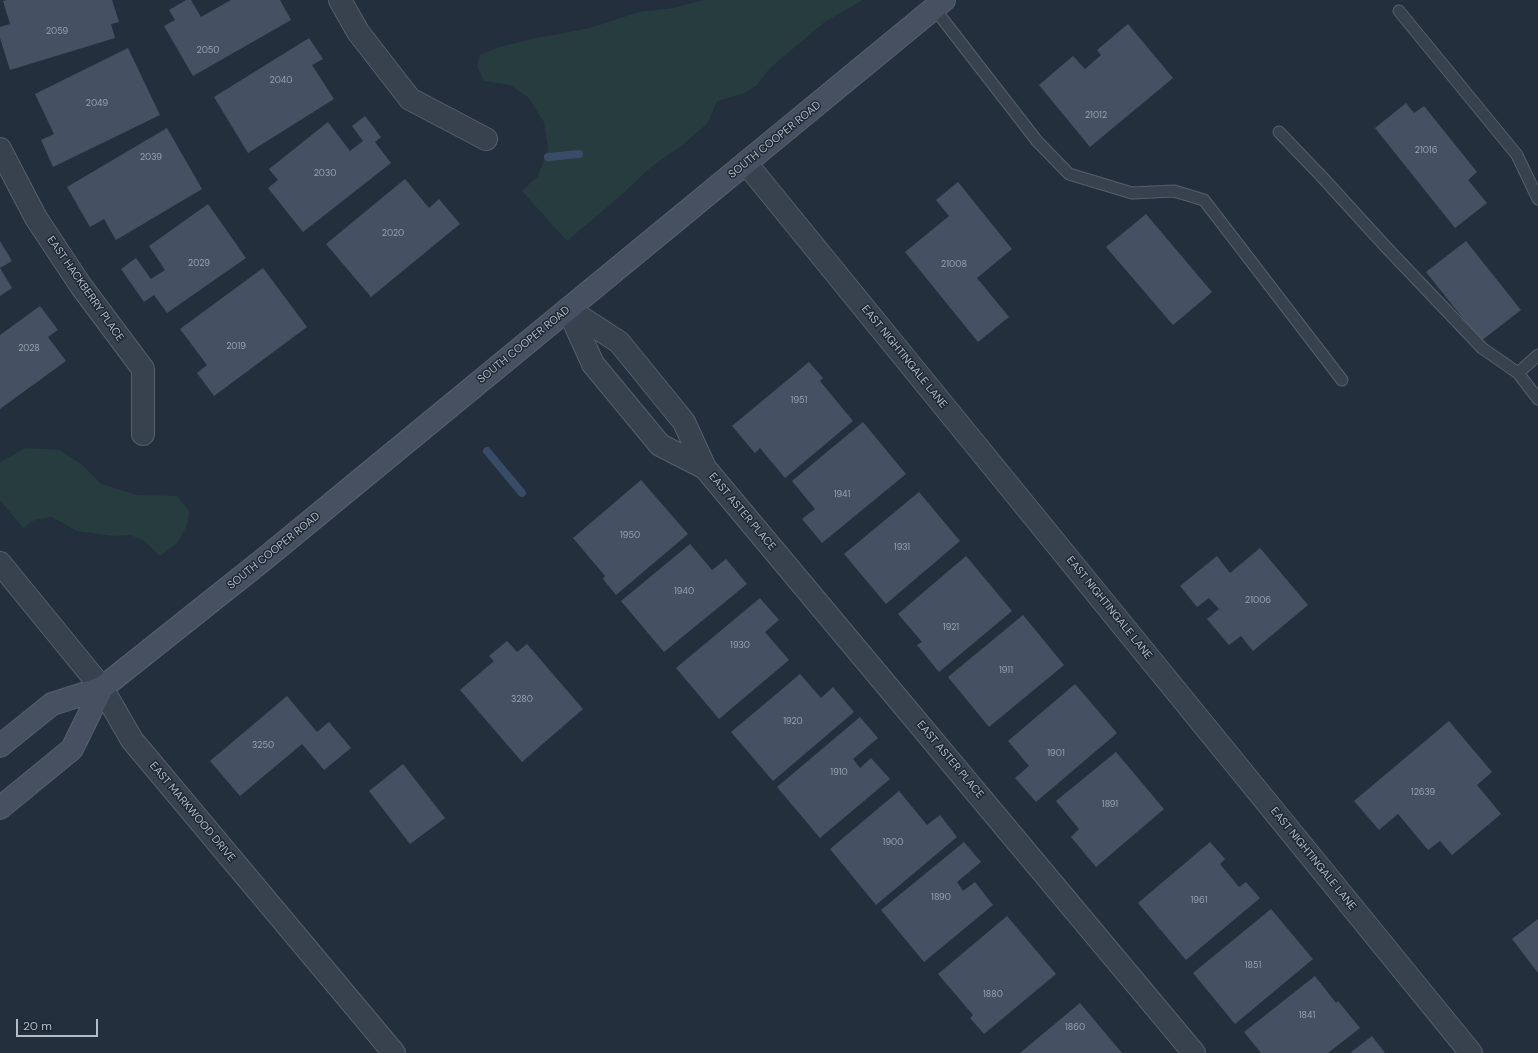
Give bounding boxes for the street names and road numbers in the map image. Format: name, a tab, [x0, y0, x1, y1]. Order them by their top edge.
street label: SOUTH COOPER ROAD	[726, 99, 824, 181]
street label: EAST HACKBERRY PLACE	[44, 234, 126, 344]
street label: EAST NIGHTINGALE LANE	[858, 303, 950, 411]
street label: SOUTH COOPER ROAD	[475, 304, 573, 386]
street label: EAST ASTER PLACE	[706, 470, 778, 554]
street label: SOUTH COOPER ROAD	[225, 510, 323, 592]
street label: EAST NIGHTINGALE LANE	[1063, 554, 1155, 662]
street label: EAST ASTER PLACE	[914, 718, 986, 802]
street label: EAST MARKWOOD DRIVE	[146, 759, 238, 865]
street label: EAST NIGHTINGALE LANE	[1267, 805, 1359, 913]

